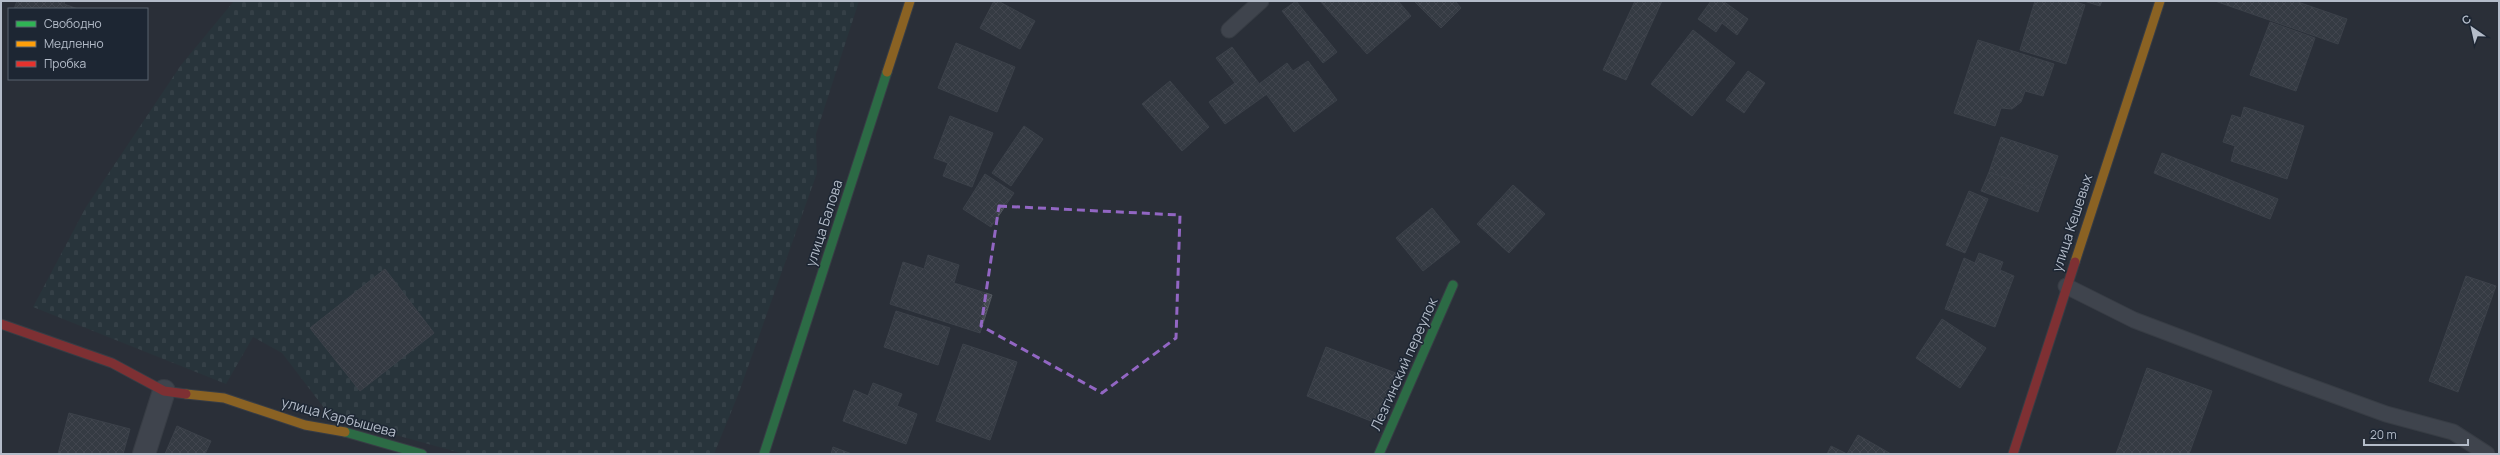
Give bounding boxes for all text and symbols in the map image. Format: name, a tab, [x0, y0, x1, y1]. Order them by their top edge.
legend	[8, 8, 148, 80]
north arrow	[2452, 8, 2492, 48]
text: С	[2459, 11, 2474, 28]
text: Свободно	[44, 15, 102, 32]
text: Медленно	[44, 35, 104, 52]
text: Пробка	[44, 55, 86, 72]
street label: улица Кешевых	[2047, 171, 2096, 274]
street label: улица Балова	[801, 177, 846, 269]
street label: Лезгинский переулок	[1366, 293, 1442, 433]
street label: улица Карбышева	[280, 392, 399, 441]
scale bar	[2364, 421, 2468, 447]
text: 20 m	[2370, 426, 2397, 443]

